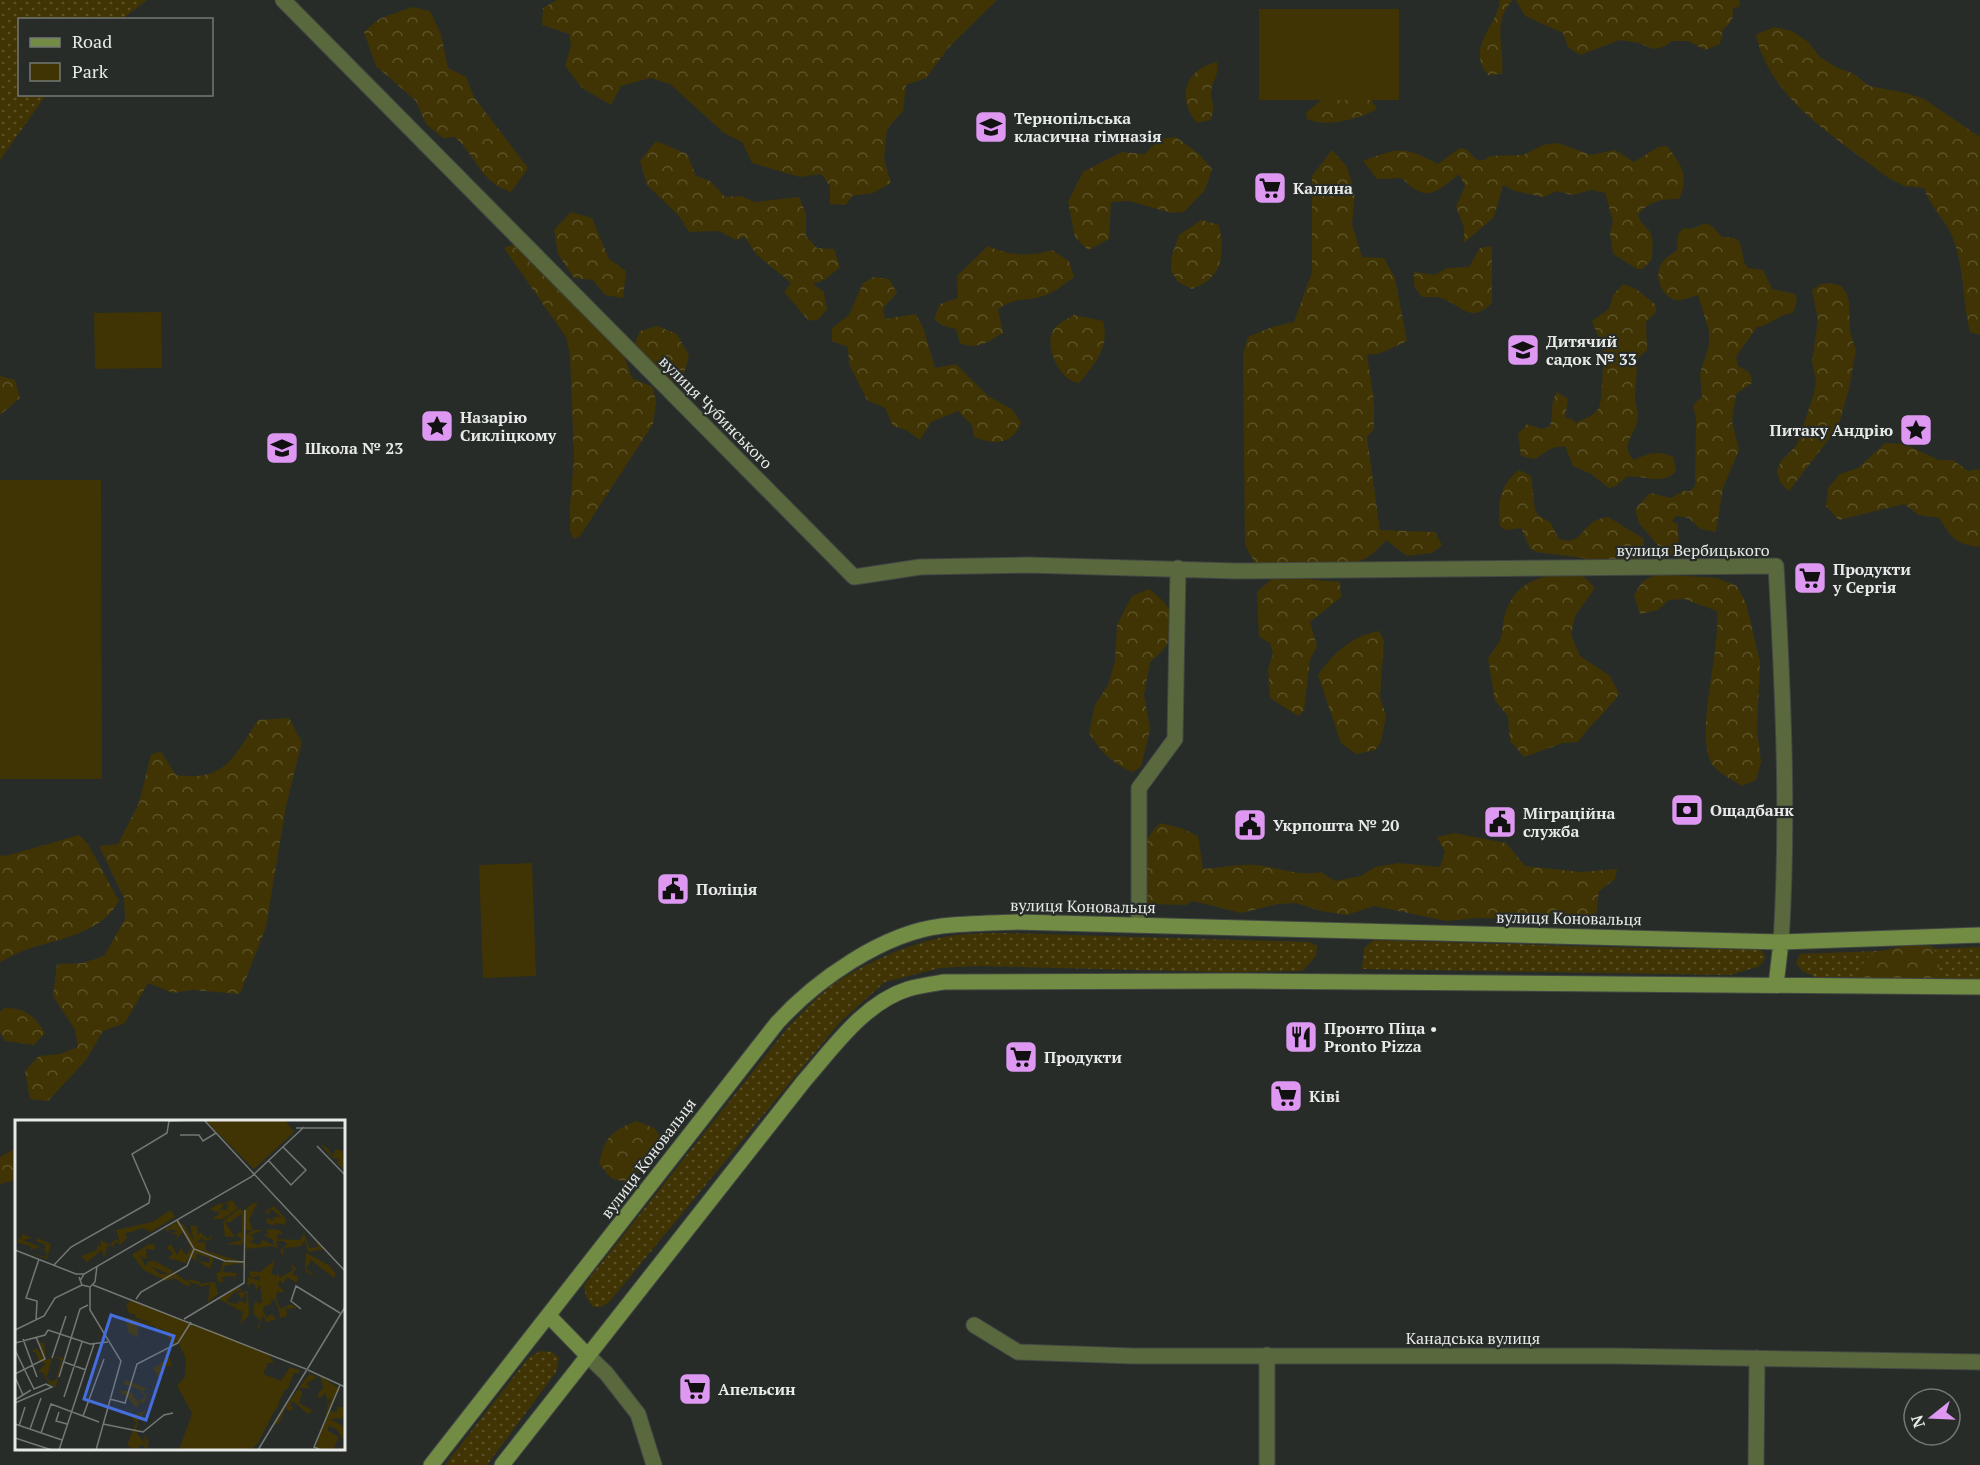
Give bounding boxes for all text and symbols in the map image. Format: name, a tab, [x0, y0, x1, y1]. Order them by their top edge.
legend	[18, 18, 213, 96]
text: Road	[72, 29, 112, 53]
text: Park	[72, 59, 109, 83]
place label: Тернопільська класична гімназія	[1014, 107, 1162, 147]
school or university icon: Тернопільська класична гімназія	[973, 109, 1009, 145]
supermarket icon: Калина	[1252, 170, 1288, 206]
place label: Калина	[1293, 177, 1353, 199]
place label: Дитячий садок № 33	[1546, 330, 1637, 370]
school or university icon: Дитячий садок № 33	[1505, 332, 1541, 368]
street label: вулиця Чубинського	[654, 350, 778, 474]
place label: Назарію Сикліцкому	[460, 406, 557, 446]
place icon: Назарію Сикліцкому	[419, 408, 455, 444]
place icon: Питаку Андрію	[1898, 412, 1934, 448]
place label: Питаку Андрію	[1770, 419, 1893, 441]
school or university icon: Школа № 23	[264, 430, 300, 466]
place label: Школа № 23	[305, 437, 403, 459]
street label: вулиця Вербицького	[1616, 539, 1770, 561]
place label: Продукти у Сергія	[1832, 558, 1911, 598]
supermarket icon: Продукти у Сергія	[1792, 560, 1828, 596]
bank icon: Ощадбанк	[1669, 792, 1705, 828]
place label: Ощадбанк	[1710, 799, 1794, 821]
place label: Міграційна служба	[1523, 802, 1616, 842]
public building icon: Міграційна служба	[1482, 804, 1518, 840]
public building icon: Укрпошта № 20	[1232, 807, 1268, 843]
place label: Укрпошта № 20	[1273, 814, 1399, 836]
public building icon: Поліція	[655, 871, 691, 907]
place label: Поліція	[696, 878, 757, 900]
street label: вулиця Коновальця	[1010, 894, 1156, 918]
street label: вулиця Коновальця	[1496, 906, 1642, 930]
place label: Пронто Піца • Pronto Pizza	[1324, 1017, 1438, 1057]
restaurant icon: Пронто Піца • Pronto Pizza	[1283, 1019, 1319, 1055]
supermarket icon: Продукти	[1003, 1039, 1039, 1075]
place label: Продукти	[1044, 1046, 1122, 1068]
supermarket icon: Ківі	[1268, 1078, 1304, 1114]
place label: Ківі	[1309, 1085, 1340, 1107]
street label: вулиця Коновальця	[595, 1093, 701, 1223]
inset map	[15, 1120, 345, 1450]
street label: Канадська вулиця	[1406, 1327, 1540, 1349]
supermarket icon: Апельсин	[677, 1371, 713, 1407]
place label: Апельсин	[718, 1378, 796, 1400]
north arrow	[1902, 1387, 1962, 1447]
text: N	[1905, 1412, 1930, 1431]

